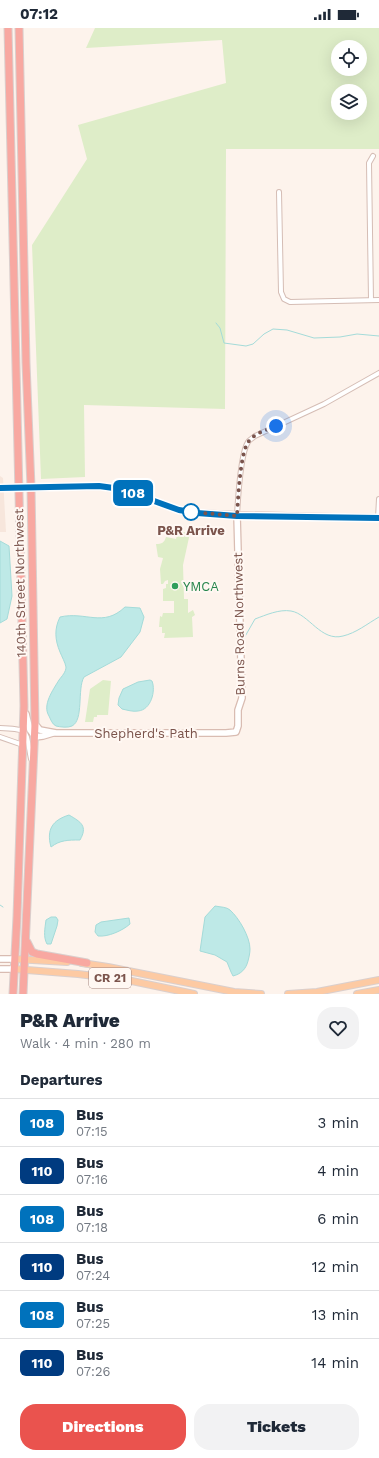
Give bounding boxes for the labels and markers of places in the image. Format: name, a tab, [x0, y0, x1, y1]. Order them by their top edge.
marker: P&R Arrive	[182, 503, 200, 521]
place label: P&R Arrive	[157, 523, 225, 538]
place label: YMCA	[183, 579, 219, 594]
marker: YMCA	[170, 581, 180, 591]

